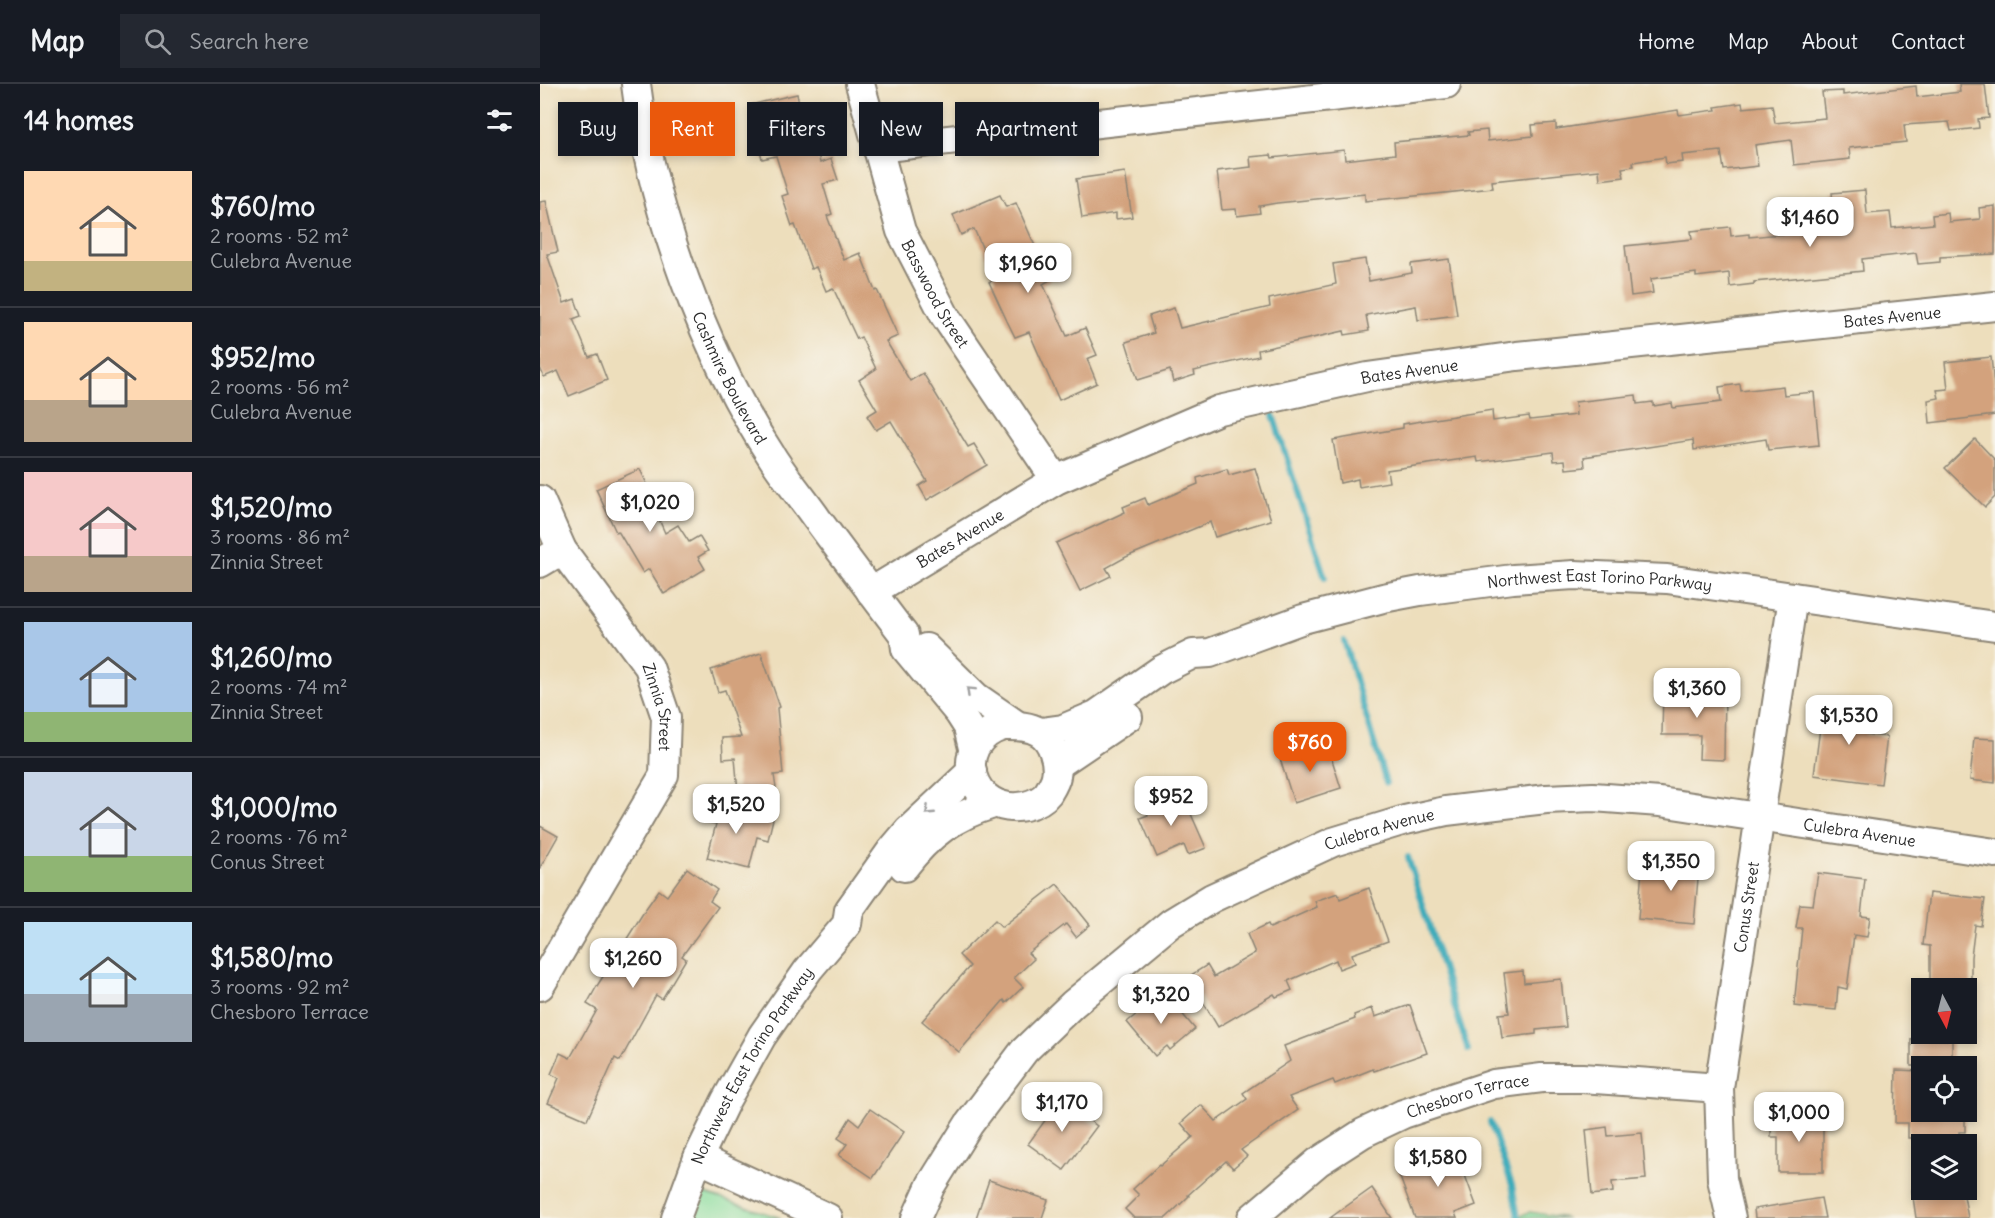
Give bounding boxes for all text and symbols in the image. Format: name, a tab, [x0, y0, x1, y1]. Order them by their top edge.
search box	[120, 14, 540, 68]
text: Map	[30, 23, 84, 59]
icon: search	[141, 25, 174, 58]
text: Search here	[189, 27, 309, 55]
text: Home	[1638, 28, 1695, 55]
text: Map	[1728, 28, 1769, 55]
text: About	[1802, 28, 1858, 55]
text: Contact	[1891, 28, 1965, 55]
chip: Buy	[558, 102, 638, 156]
chip: Rent	[650, 102, 735, 156]
chip: Filters	[747, 102, 847, 156]
chip: New	[859, 102, 943, 156]
chip: Apartment	[955, 102, 1099, 156]
text: 14 homes	[24, 104, 134, 137]
icon: filters	[483, 104, 516, 137]
text: $760/mo	[210, 190, 315, 223]
icon: home	[72, 195, 144, 267]
pin: $1,460	[1761, 197, 1859, 248]
text: $1,460	[1781, 204, 1839, 229]
text: 2 rooms · 52 m²	[210, 223, 349, 248]
street label: Basswood Street	[897, 236, 974, 352]
pin: $1,960	[979, 243, 1077, 294]
text: Culebra Avenue	[210, 248, 352, 273]
text: $1,960	[998, 250, 1058, 275]
street label: Bates Avenue	[1842, 302, 1942, 332]
street label: Cashmire Boulevard	[688, 309, 771, 448]
text: $952/mo	[210, 341, 315, 374]
icon: home	[72, 346, 144, 418]
street label: Bates Avenue	[1359, 354, 1459, 388]
text: 2 rooms · 56 m²	[210, 374, 350, 399]
text: Culebra Avenue	[210, 399, 352, 424]
pin: $1,020	[601, 482, 699, 533]
text: $1,020	[620, 489, 680, 514]
text: $1,520/mo	[210, 491, 332, 524]
icon: home	[72, 496, 144, 568]
street label: Bates Avenue	[913, 504, 1007, 572]
text: 3 rooms · 86 m²	[210, 524, 350, 549]
text: Zinnia Street	[210, 549, 323, 574]
street label: Northwest East Torino Parkway	[1486, 565, 1714, 595]
text: $1,260/mo	[210, 641, 332, 674]
icon: home	[72, 646, 144, 718]
street label: Zinnia Street	[638, 660, 676, 752]
pin: $1,360	[1648, 668, 1746, 719]
text: 2 rooms · 74 m²	[210, 674, 347, 699]
text: $1,360	[1668, 675, 1726, 700]
one-way arrow	[967, 688, 978, 699]
pin: $1,530	[1800, 695, 1898, 746]
text: Zinnia Street	[210, 699, 323, 724]
text: $1,530	[1820, 702, 1878, 727]
pin: $760	[1274, 722, 1346, 773]
text: $760	[1287, 729, 1333, 754]
pin: $952	[1135, 776, 1207, 827]
text: $952	[1148, 783, 1194, 808]
pin: $1,520	[687, 784, 785, 835]
text: $1,000/mo	[210, 791, 337, 824]
text: $1,520	[707, 791, 765, 816]
icon: home	[72, 796, 144, 868]
one-way arrow	[925, 804, 936, 815]
street label: Culebra Avenue	[1321, 804, 1436, 855]
street label: Culebra Avenue	[1802, 814, 1917, 851]
text: 2 rooms · 76 m²	[210, 824, 348, 849]
pin: $1,350	[1622, 841, 1720, 892]
text: $1,350	[1642, 848, 1700, 873]
text: Conus Street	[210, 849, 325, 874]
street label: Conus Street	[1730, 860, 1763, 954]
pin: $1,260	[584, 938, 682, 989]
text: $1,580/mo	[210, 941, 333, 974]
text: $1,260	[604, 945, 662, 970]
icon: home	[72, 946, 144, 1018]
street label: Northwest East Torino Parkway	[687, 963, 817, 1167]
text: 3 rooms · 92 m²	[210, 974, 349, 999]
pin: $1,320	[1112, 974, 1210, 1025]
north arrow	[1911, 978, 1977, 1044]
map controls	[1911, 978, 1977, 1200]
text: $1,320	[1132, 981, 1190, 1006]
text: Chesboro Terrace	[210, 999, 369, 1024]
button: locate	[1911, 1056, 1977, 1122]
street label: Chesboro Terrace	[1404, 1070, 1530, 1122]
pin: $1,170	[1013, 1082, 1111, 1133]
text: $1,170	[1036, 1089, 1088, 1114]
pin: $1,000	[1750, 1092, 1848, 1143]
text: $1,000	[1768, 1099, 1830, 1124]
button: layers	[1911, 1134, 1977, 1200]
pin: $1,580	[1389, 1137, 1487, 1188]
text: $1,580	[1408, 1144, 1468, 1169]

